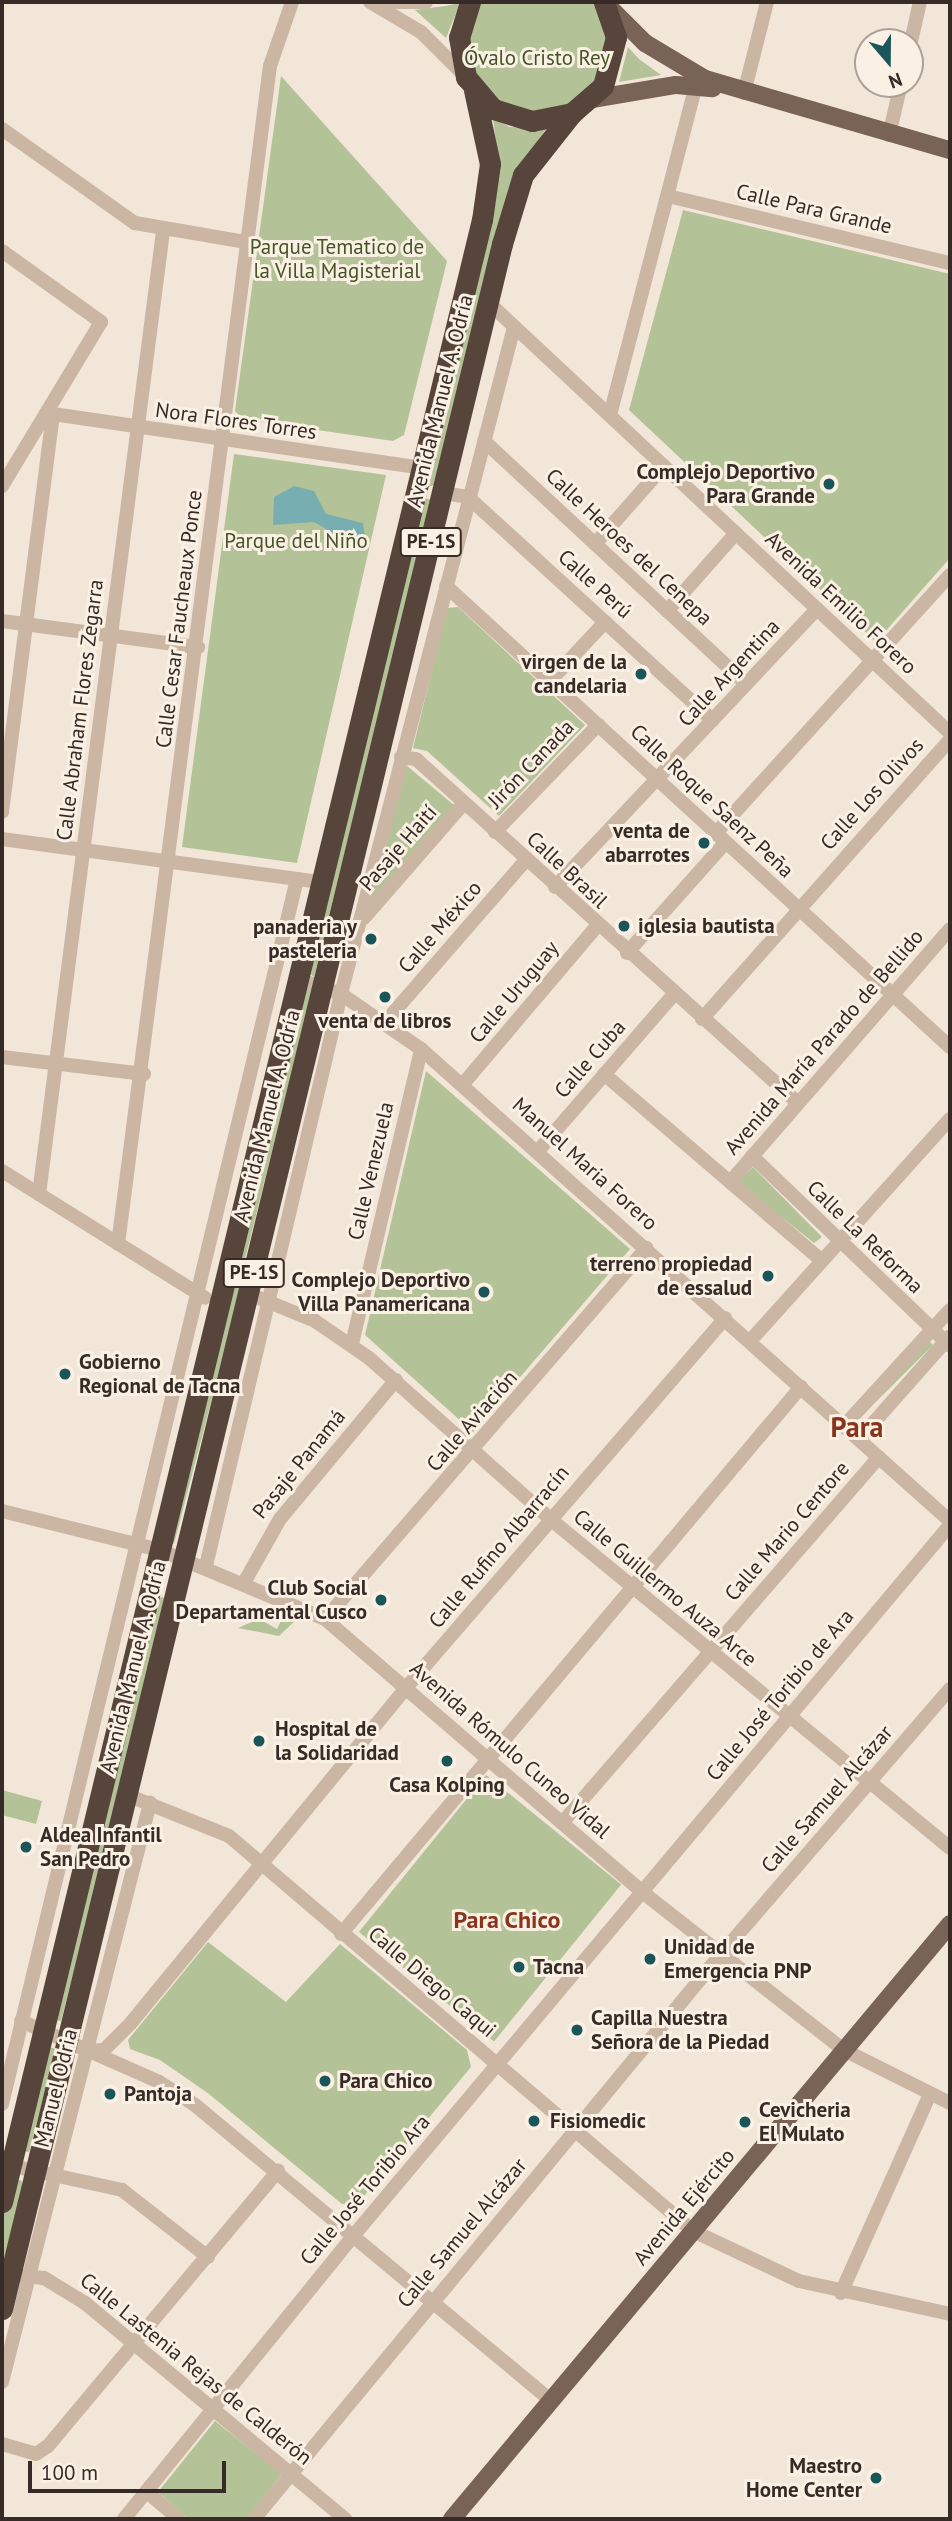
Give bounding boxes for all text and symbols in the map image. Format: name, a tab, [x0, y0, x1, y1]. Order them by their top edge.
north arrow	[854, 28, 924, 98]
park label: Óvalo Cristo Rey	[464, 45, 610, 71]
text: N	[886, 67, 905, 94]
street label: Calle Para Grande	[734, 179, 894, 239]
park label: Parque Tematico de la Villa Magisterial	[249, 234, 425, 284]
street label: Avenida Manuel A. Odría	[401, 291, 479, 511]
street label: Nora Flores Torres	[154, 397, 318, 445]
place label: Complejo Deportivo Para Grande	[636, 459, 815, 509]
street label: Calle Heroes del Cenepa	[541, 463, 717, 631]
marker: Complejo Deportivo Para Grande	[821, 476, 837, 492]
street label: Calle Cesar Faucheaux Ponce	[151, 488, 207, 750]
road number: PE-1S	[400, 526, 462, 558]
street label: Avenida Emilio Forero	[760, 526, 922, 680]
park label: Parque del Niño	[224, 528, 368, 554]
street label: Calle Perú	[553, 544, 637, 624]
street label: Calle Abraham Flores Zegarra	[51, 577, 109, 843]
street label: Calle Argentina	[673, 614, 785, 732]
place label: virgen de la candelaria	[521, 649, 627, 699]
marker: virgen de la candelaria	[633, 666, 649, 682]
street label: Jirón Canada	[483, 715, 579, 813]
street label: Calle Roque Saenz Peña	[625, 719, 799, 883]
street label: Calle Los Olivos	[815, 733, 929, 855]
street label: Pasaje Haití	[354, 800, 442, 896]
place label: venta de abarrotes	[605, 818, 690, 868]
street label: Calle Brasil	[521, 826, 613, 914]
marker: venta de abarrotes	[696, 835, 712, 851]
street label: Calle México	[393, 876, 487, 978]
place label: iglesia bautista	[638, 913, 775, 939]
place label: panaderia y pasteleria	[253, 914, 357, 964]
marker: iglesia bautista	[616, 918, 632, 934]
street label: Avenida María Parado de Bellido	[719, 924, 929, 1160]
marker: panaderia y pasteleria	[363, 931, 379, 947]
street label: Calle Uruguay	[464, 936, 564, 1048]
marker: venta de libros	[377, 989, 393, 1005]
street label: Avenida Manuel A. Odría	[228, 1006, 306, 1226]
place label: venta de libros	[319, 1008, 451, 1034]
street label: Calle Cuba	[549, 1015, 631, 1103]
street label: Manuel Maria Forero	[507, 1092, 663, 1236]
street label: Calle Venezuela	[343, 1099, 399, 1243]
street label: Calle La Reforma	[802, 1175, 928, 1299]
place label: terreno propiedad de essalud	[590, 1251, 752, 1301]
road number: PE-1S	[222, 1258, 286, 1288]
marker: terreno propiedad de essalud	[758, 1266, 778, 1286]
place label: Complejo Deportivo Villa Panamericana	[291, 1267, 470, 1317]
marker: Complejo Deportivo Villa Panamericana	[476, 1284, 492, 1300]
place label: Gobierno Regional de Tacna	[79, 1349, 241, 1399]
street label: Calle Aviación	[421, 1365, 523, 1477]
marker: Gobierno Regional de Tacna	[57, 1366, 73, 1382]
street label: Pasaje Panamá	[247, 1404, 351, 1524]
district label: Para	[831, 1410, 883, 1444]
street label: Calle Mario Centore	[720, 1456, 854, 1606]
street label: Calle Rufino Albarracín	[423, 1460, 575, 1634]
street label: Calle Guillermo Auza Arce	[568, 1504, 762, 1672]
street label: Avenida Manuel A. Odría	[94, 1557, 172, 1777]
place label: Club Social Departamental Cusco	[175, 1575, 367, 1625]
marker: Club Social Departamental Cusco	[373, 1592, 389, 1608]
street label: Calle José Toribio de Ara	[701, 1604, 859, 1786]
street label: Avenida Rómulo Cuneo Vidal	[404, 1656, 616, 1844]
place label: Hospital de la Solidaridad	[275, 1716, 399, 1766]
street label: Calle Samuel Alcázar	[756, 1720, 898, 1878]
marker: Hospital de la Solidaridad	[249, 1731, 269, 1751]
marker: Casa Kolping	[439, 1753, 455, 1769]
place label: Casa Kolping	[389, 1772, 505, 1798]
place label: Aldea Infantil San Pedro	[40, 1822, 162, 1872]
marker: Aldea Infantil San Pedro	[18, 1839, 34, 1855]
district label: Para Chico	[453, 1906, 561, 1934]
street label: Calle Diego Caqui	[363, 1921, 501, 2043]
place label: Unidad de Emergencia PNP	[664, 1934, 812, 1984]
marker: Unidad de Emergencia PNP	[642, 1951, 658, 1967]
place label: Tacna	[533, 1954, 584, 1980]
marker: Tacna	[511, 1959, 527, 1975]
place label: Capilla Nuestra Señora de la Piedad	[591, 2005, 769, 2055]
marker: Capilla Nuestra Señora de la Piedad	[569, 2022, 585, 2038]
street label: Manuel Odria	[29, 2026, 83, 2150]
place label: Para Chico	[339, 2068, 433, 2094]
marker: Para Chico	[317, 2073, 333, 2089]
place label: Pantoja	[124, 2081, 192, 2107]
marker: Pantoja	[102, 2086, 118, 2102]
place label: Cevicheria El Mulato	[759, 2097, 851, 2147]
place label: Fisiomedic	[550, 2108, 646, 2134]
street label: Calle José Toribio Ara	[294, 2109, 436, 2271]
marker: Fisiomedic	[524, 2111, 544, 2131]
marker: Cevicheria El Mulato	[737, 2114, 753, 2130]
street label: Avenida Ejército	[628, 2144, 740, 2270]
street label: Calle Samuel Alcázar	[392, 2153, 532, 2313]
street label: Calle Lastenia Rejas de Calderón	[75, 2268, 317, 2470]
scale bar	[32, 2448, 229, 2492]
place label: Maestro Home Center	[746, 2453, 862, 2503]
text: 100 m	[41, 2459, 98, 2486]
marker: Maestro Home Center	[868, 2470, 884, 2486]

